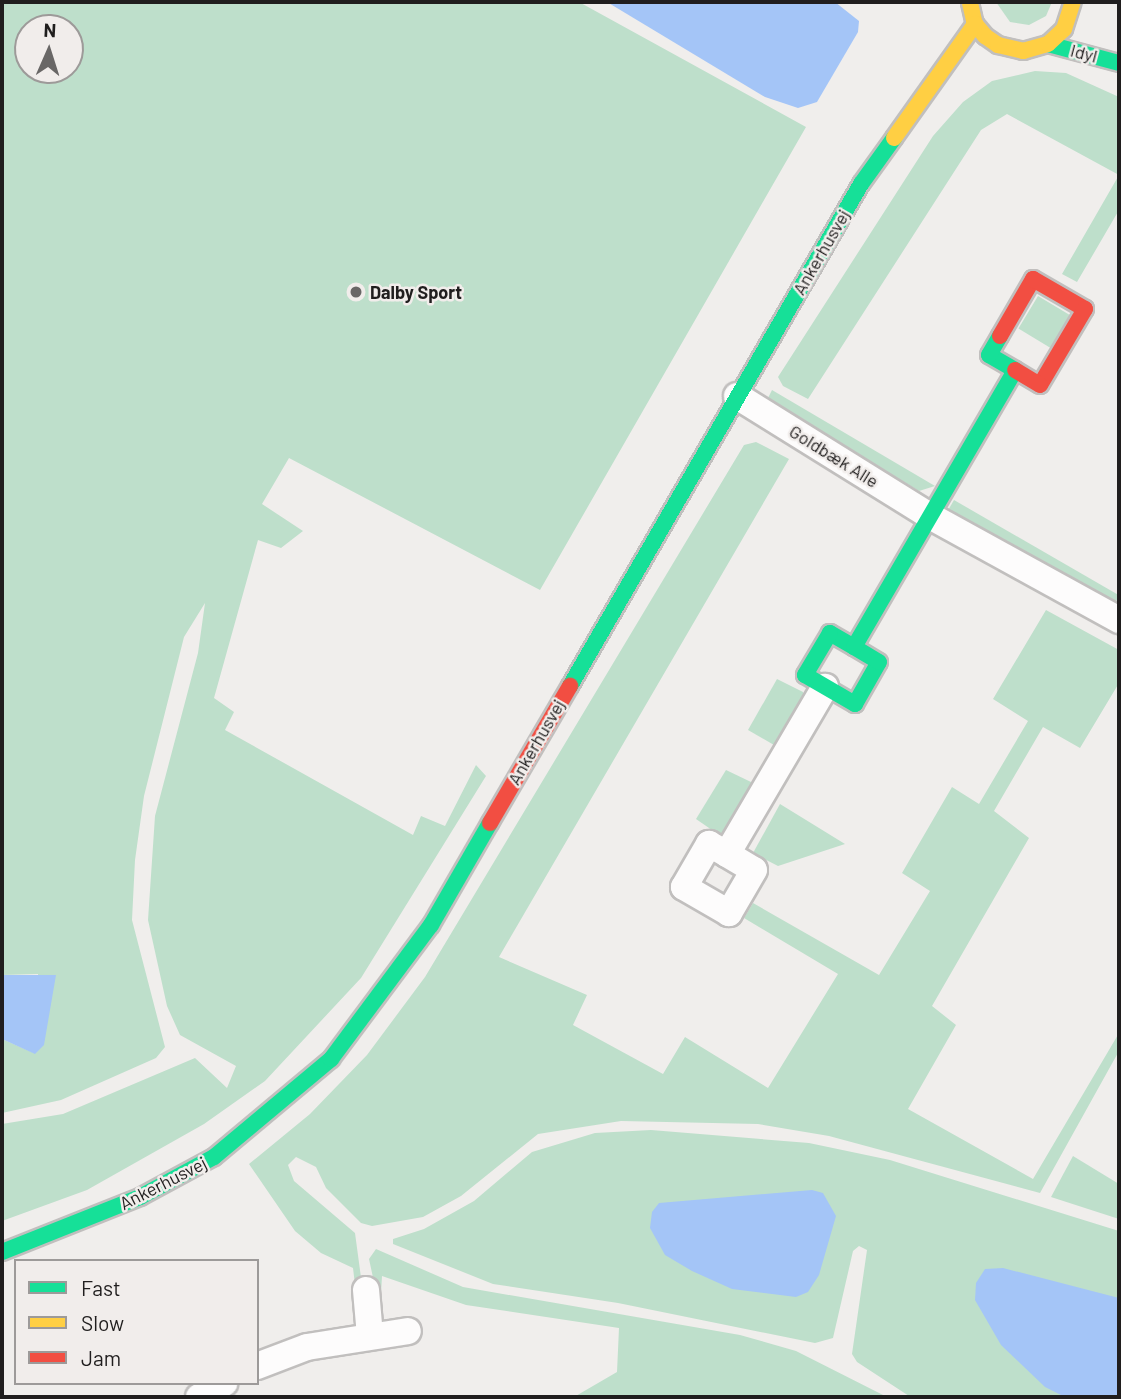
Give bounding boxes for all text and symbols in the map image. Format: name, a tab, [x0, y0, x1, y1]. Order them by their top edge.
north arrow	[14, 14, 84, 84]
text: N	[43, 18, 57, 41]
street label: Idyl	[1068, 39, 1100, 67]
street label: Ankerhusvej	[788, 205, 854, 299]
place label: Dalby Sport	[370, 281, 462, 303]
marker: Dalby Sport	[348, 284, 364, 300]
street label: Goldbæk Alle	[785, 420, 883, 492]
street label: Ankerhusvej	[503, 695, 569, 789]
street label: Ankerhusvej	[116, 1152, 210, 1214]
legend	[14, 1259, 259, 1385]
text: Fast	[81, 1275, 121, 1300]
text: Slow	[81, 1310, 124, 1335]
text: Jam	[81, 1345, 121, 1370]

